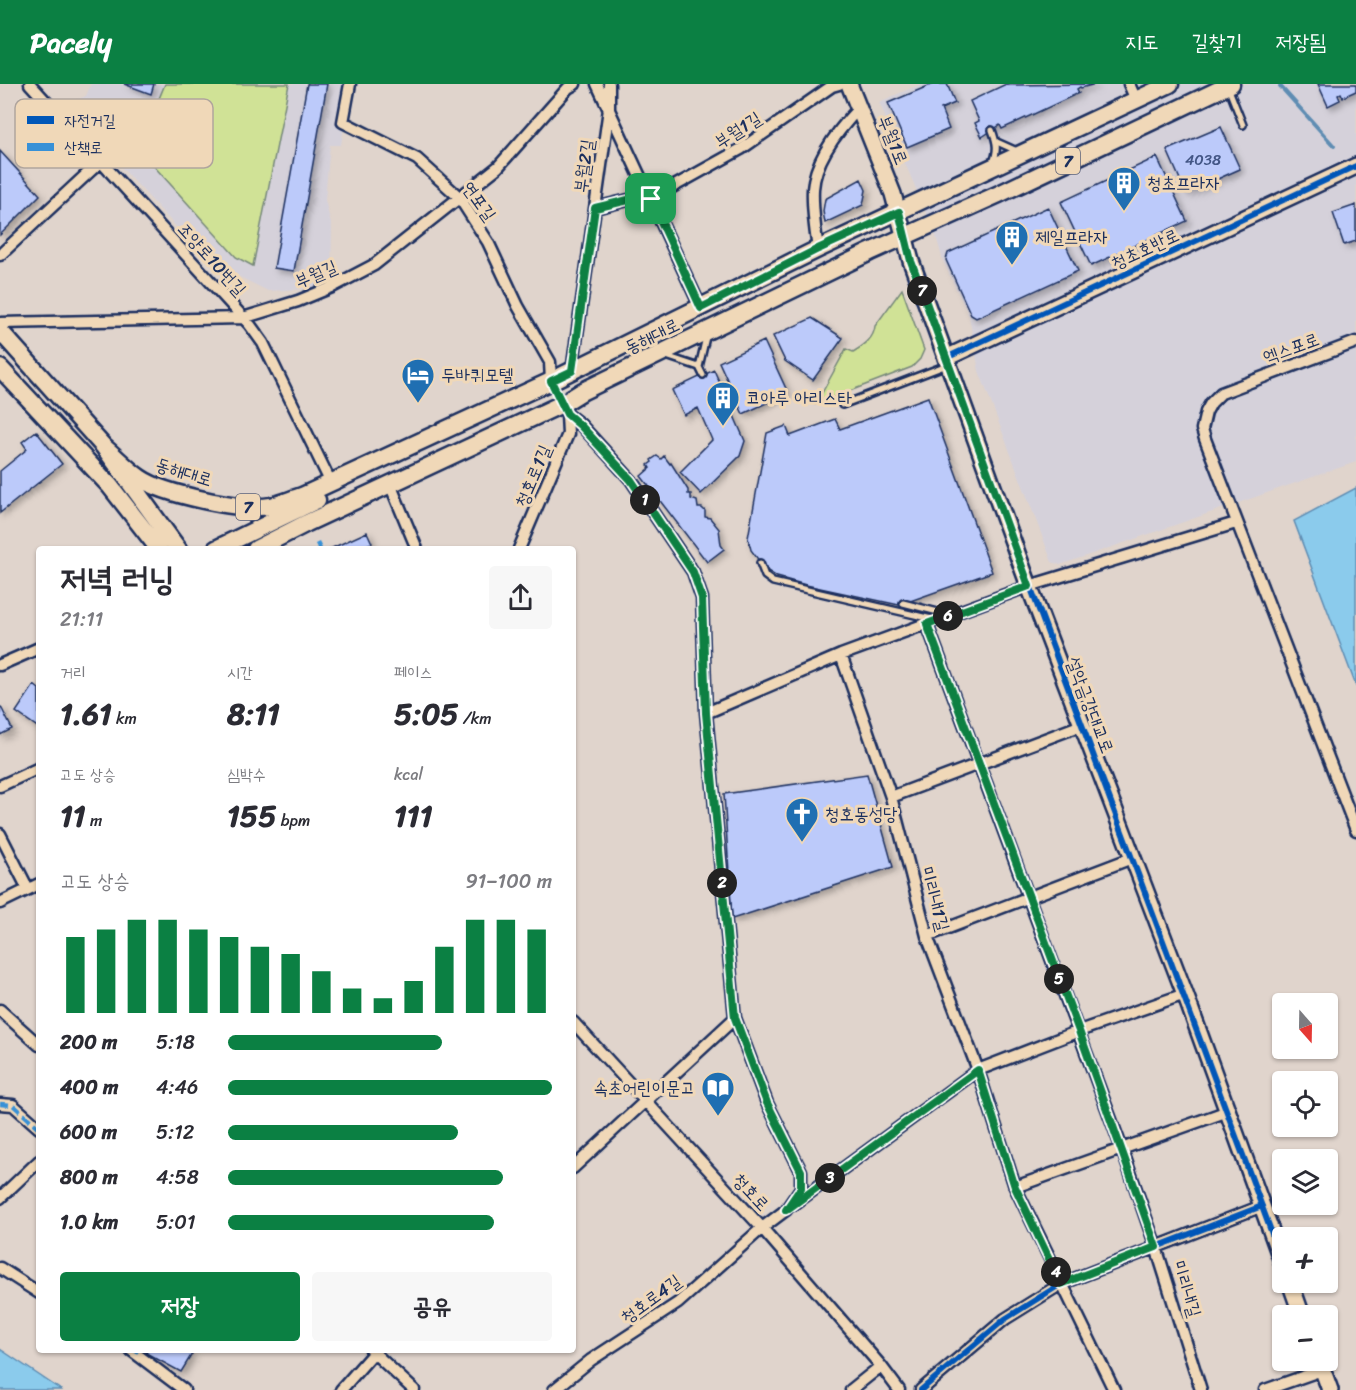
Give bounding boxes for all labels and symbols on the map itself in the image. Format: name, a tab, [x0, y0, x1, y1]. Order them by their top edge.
legend	[15, 99, 213, 168]
street label: 부월1길	[708, 102, 769, 157]
text: 자전거길	[64, 106, 116, 135]
street label: 부월1로	[869, 110, 917, 170]
text: 산책로	[64, 133, 103, 162]
street label: 부월2길	[564, 137, 604, 195]
house number: 4038	[1185, 147, 1221, 173]
road number: 7	[1056, 148, 1080, 174]
building icon: 청초프라자	[1106, 165, 1142, 212]
place label: 청초프라자	[1147, 167, 1220, 199]
pin	[625, 173, 676, 224]
street label: 연포길	[453, 174, 505, 228]
street label: 조양로10번길	[169, 214, 255, 304]
building icon: 제일프라자	[994, 219, 1030, 266]
street label: 청초호반로	[1105, 219, 1185, 279]
place label: 제일프라자	[1035, 221, 1108, 253]
street label: 부월길	[290, 251, 343, 297]
pin: 7	[907, 276, 937, 306]
street label: 동해대로	[619, 309, 685, 363]
street label: 엑스포로	[1258, 323, 1324, 373]
hotel icon: 두바퀴모텔	[400, 357, 436, 404]
place label: 두바퀴모텔	[441, 359, 513, 391]
building icon: 코아루 아리스타	[705, 380, 741, 427]
place label: 코아루 아리스타	[746, 382, 853, 414]
street label: 청호로1길	[505, 439, 561, 512]
street label: 동해대로	[152, 448, 216, 496]
pin: 1	[630, 485, 660, 515]
road number: 7	[236, 494, 260, 520]
pin: 6	[933, 601, 963, 631]
street label: 설악금강대교로	[1057, 652, 1123, 758]
church icon: 청호동성당	[784, 796, 820, 843]
place label: 청호동성당	[825, 798, 898, 830]
street label: 미리내1길	[911, 863, 959, 935]
pin: 2	[707, 868, 737, 898]
pin: 5	[1044, 964, 1074, 994]
north arrow	[1272, 993, 1338, 1059]
library icon: 속초어린이문고	[700, 1070, 736, 1117]
place label: 속초어린이문고	[594, 1072, 695, 1104]
pin: 3	[815, 1163, 845, 1193]
street label: 청호로	[724, 1165, 778, 1219]
pin: 4	[1041, 1257, 1071, 1287]
street label: 미리내길	[1163, 1257, 1211, 1322]
street label: 청호로4길	[614, 1265, 689, 1332]

